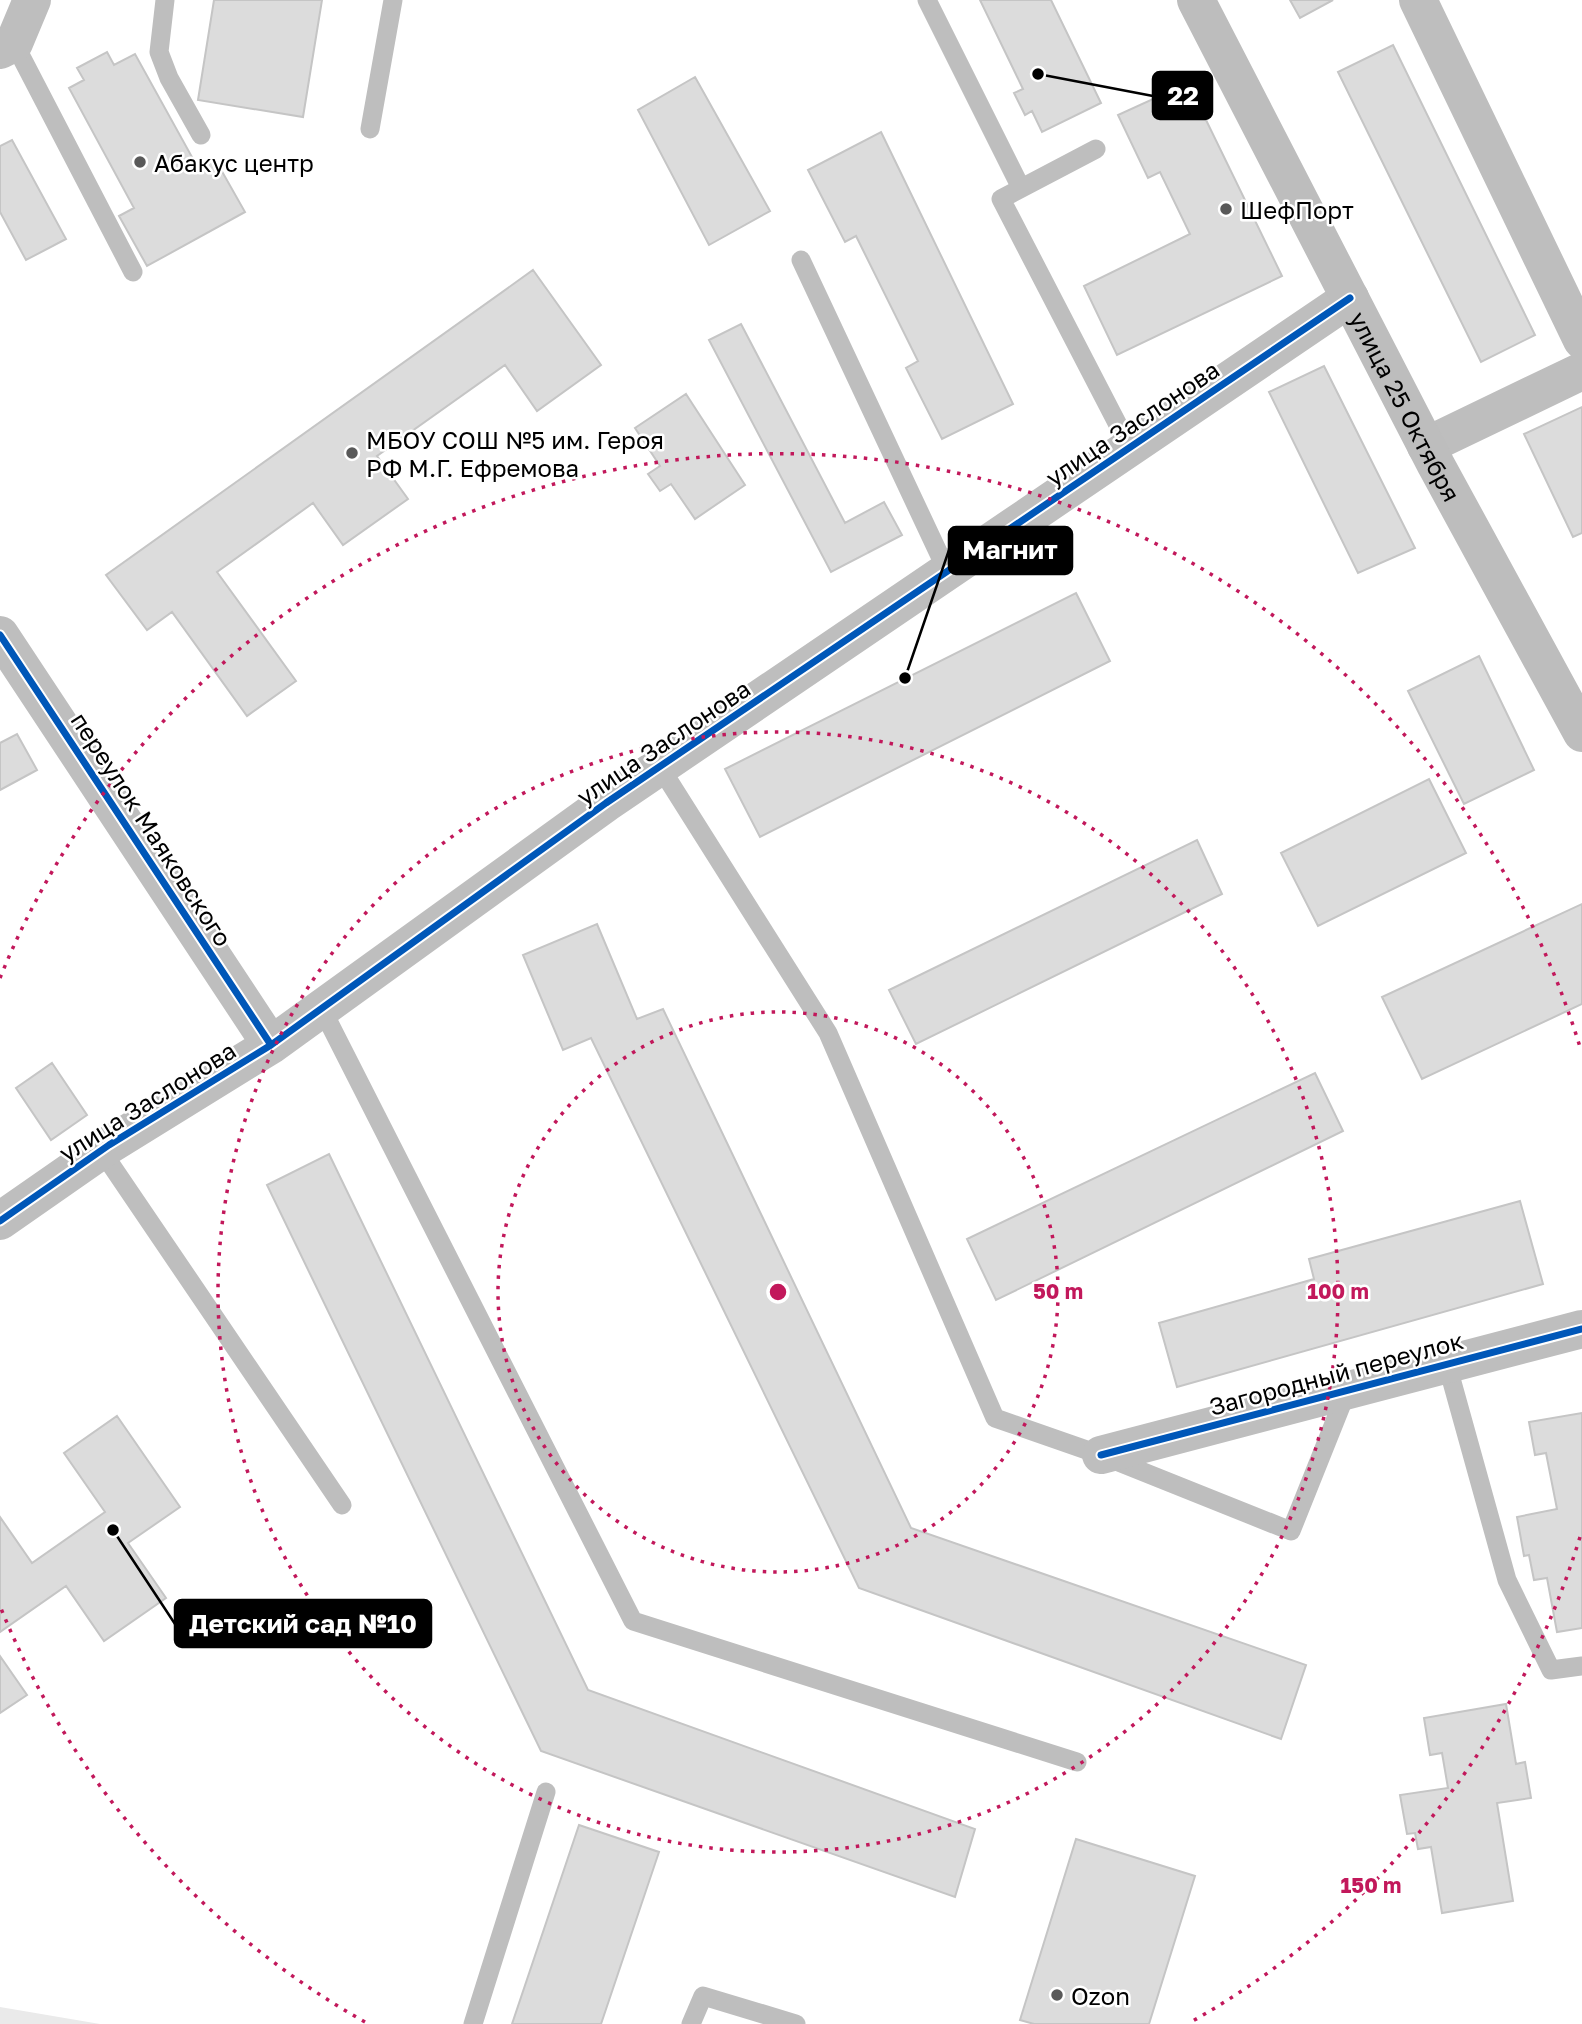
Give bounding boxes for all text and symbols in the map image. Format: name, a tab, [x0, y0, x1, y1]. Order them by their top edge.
callout: 22	[1153, 72, 1212, 119]
text: 22	[1167, 80, 1199, 111]
place label: Абакус центр	[154, 148, 314, 177]
marker: Абакус центр	[132, 154, 148, 170]
place label: ШефПорт	[1240, 195, 1354, 224]
marker: ШефПорт	[1218, 201, 1234, 217]
street label: улица 25 Октября	[1345, 306, 1467, 506]
street label: улица Заслонова	[1040, 354, 1224, 492]
place label: МБОУ СОШ №5 им. Героя РФ М.Г. Ефремова	[366, 425, 664, 482]
marker: МБОУ СОШ №5 им. Героя РФ М.Г. Ефремова	[344, 445, 360, 461]
callout: Магнит	[949, 527, 1072, 574]
text: Магнит	[962, 534, 1058, 565]
street label: улица Заслонова	[571, 673, 755, 811]
street label: переулок Маяковского	[66, 707, 238, 951]
street label: улица Заслонова	[53, 1035, 241, 1167]
text: 50 m	[1033, 1278, 1083, 1304]
text: 100 m	[1307, 1278, 1369, 1304]
centre of rings	[766, 1280, 790, 1304]
street label: Загородный переулок	[1206, 1325, 1467, 1421]
callout: Детский сад №10	[175, 1600, 431, 1647]
text: Детский сад №10	[189, 1608, 417, 1639]
text: 150 m	[1341, 1872, 1401, 1898]
place label: Ozon	[1071, 1981, 1130, 2010]
marker: Ozon	[1049, 1987, 1065, 2003]

